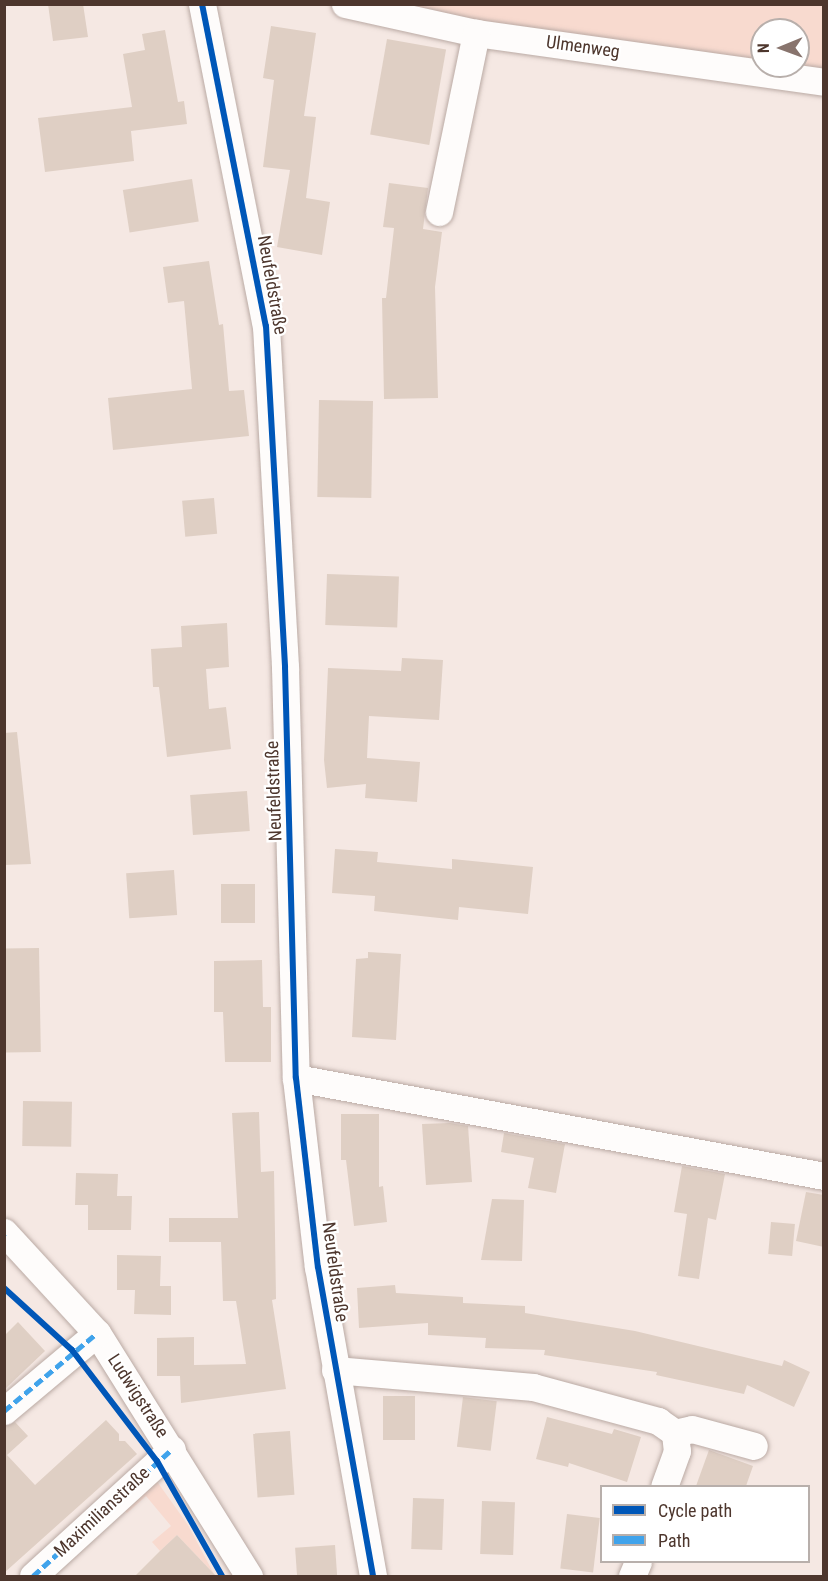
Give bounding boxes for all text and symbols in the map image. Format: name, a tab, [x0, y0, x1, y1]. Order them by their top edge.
north arrow	[750, 18, 810, 78]
street label: Ulmenweg	[545, 31, 621, 63]
text: N	[754, 43, 773, 53]
street label: Neufeldstraße	[253, 234, 291, 336]
street label: Neufeldstraße	[261, 740, 287, 842]
street label: Neufeldstraße	[317, 1221, 353, 1323]
street label: Ludwigstraße	[103, 1350, 173, 1442]
street label: Maximilianstraße	[50, 1462, 154, 1562]
legend	[600, 1485, 810, 1563]
text: Cycle path	[658, 1500, 732, 1521]
text: Path	[658, 1530, 691, 1551]

